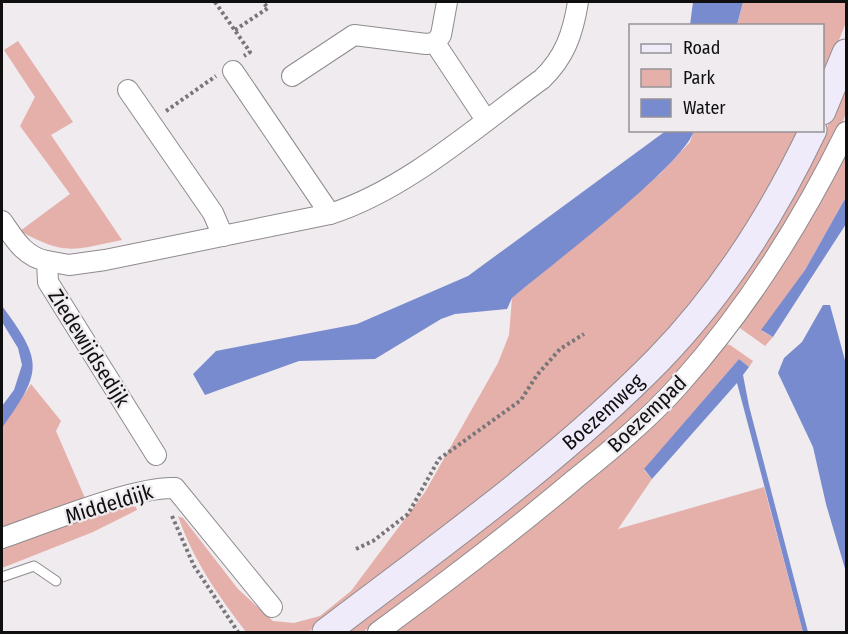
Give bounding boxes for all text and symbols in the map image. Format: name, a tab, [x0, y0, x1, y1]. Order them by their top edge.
legend	[629, 24, 824, 132]
text: Road	[683, 37, 720, 59]
text: Park	[683, 67, 716, 89]
text: Water	[683, 97, 726, 119]
street label: Ziedewijdsedijk	[43, 284, 136, 412]
street label: Boezemweg	[557, 368, 650, 456]
street label: Boezempad	[602, 370, 692, 458]
street label: Middeldijk	[62, 478, 156, 530]

